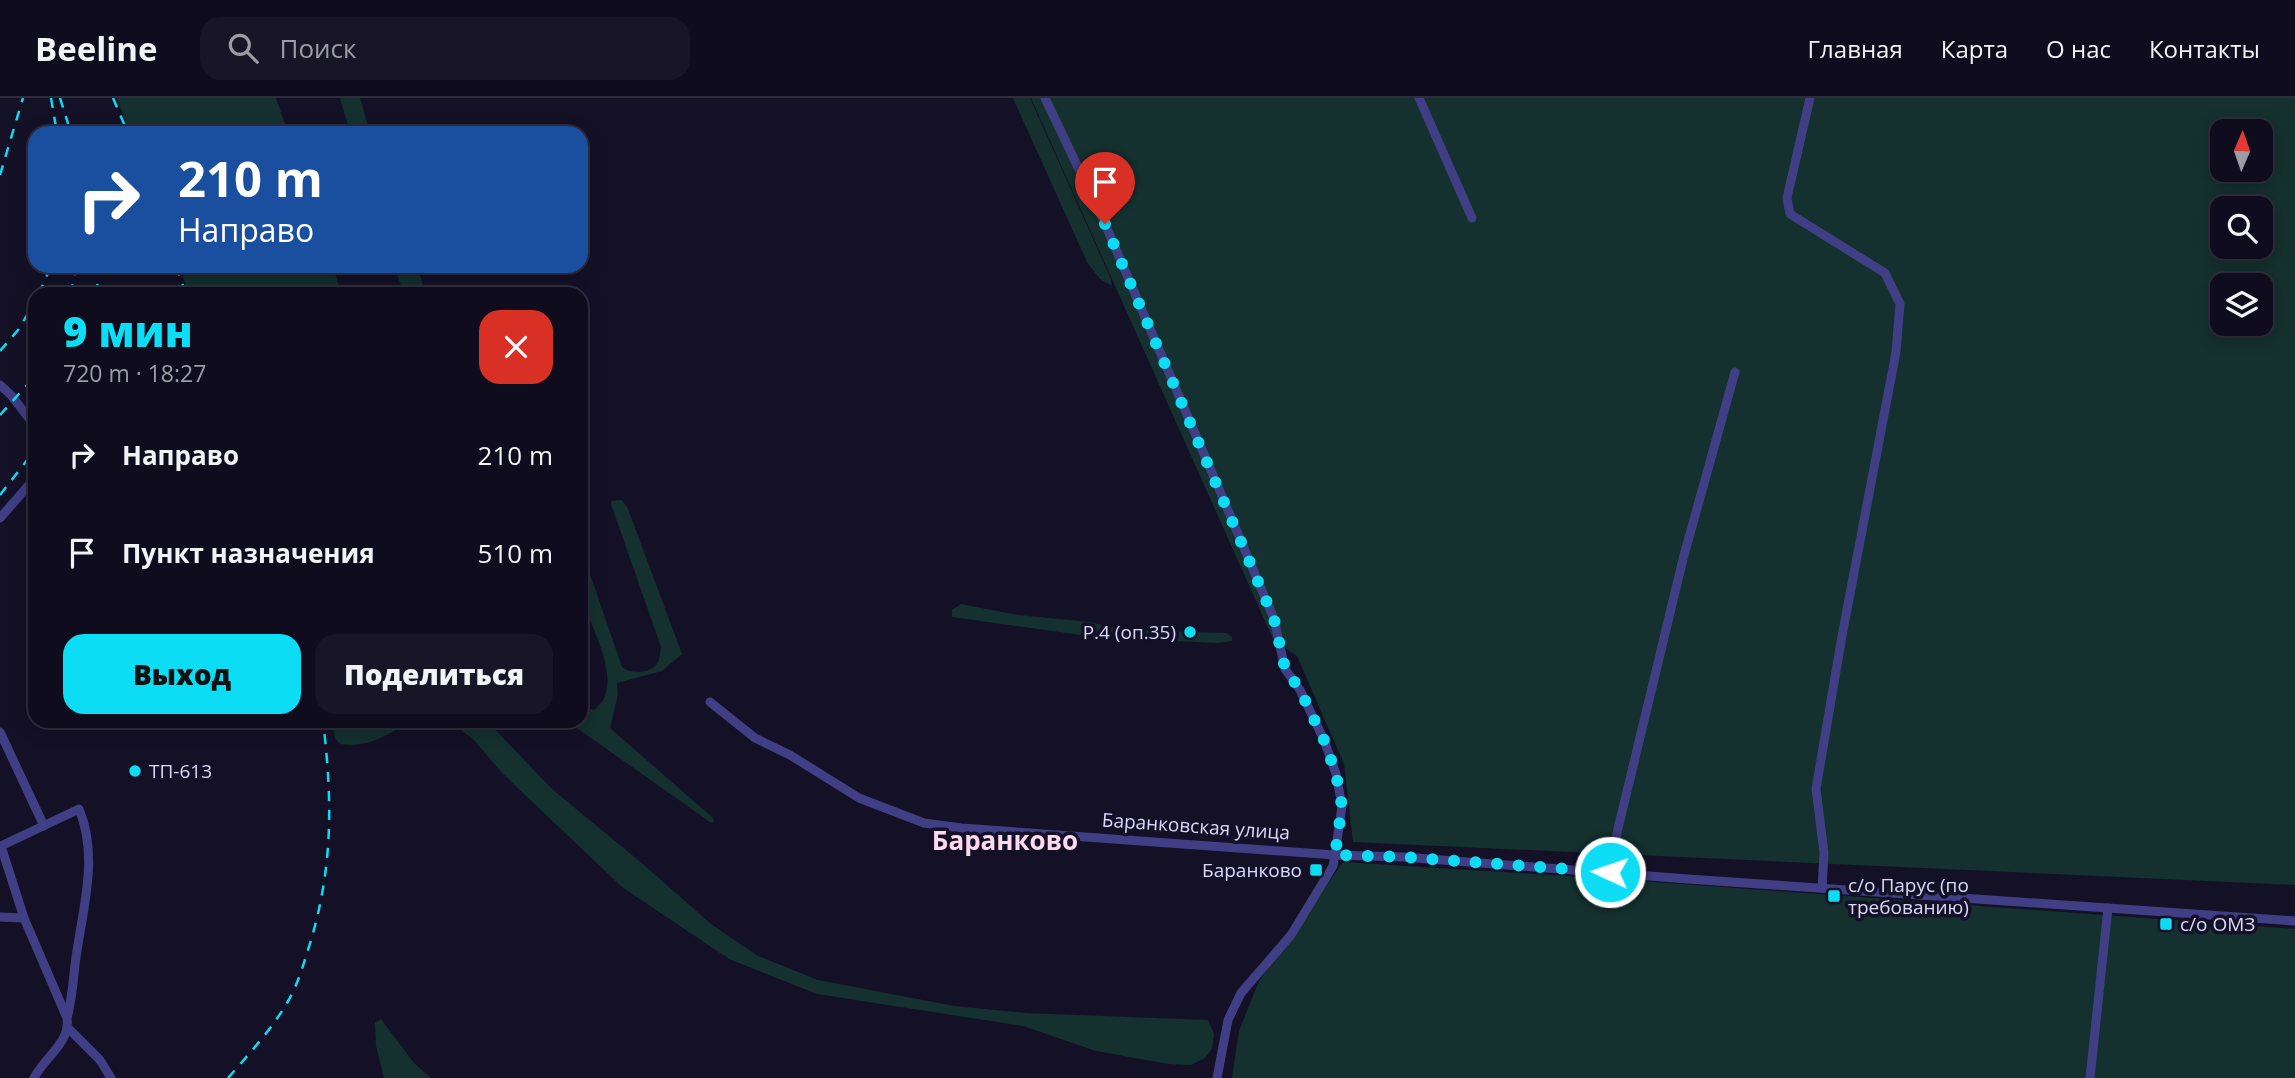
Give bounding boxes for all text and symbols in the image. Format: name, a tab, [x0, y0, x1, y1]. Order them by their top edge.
search box	[200, 17, 690, 80]
text: Beeline	[35, 26, 158, 71]
icon: search	[224, 29, 262, 67]
text: Поиск	[280, 30, 356, 66]
text: Главная	[1808, 32, 1903, 65]
text: Карта	[1941, 32, 2008, 65]
text: О нас	[2046, 32, 2111, 65]
text: Контакты	[2149, 32, 2260, 65]
north arrow	[2210, 119, 2273, 182]
map controls	[2210, 119, 2273, 336]
text: 210 m	[178, 145, 323, 211]
pin	[1075, 152, 1135, 224]
icon: right	[63, 154, 154, 245]
icon: arrive	[1086, 163, 1124, 201]
button: search	[2210, 196, 2273, 259]
text: Направо	[178, 208, 314, 251]
button: layers	[2210, 273, 2273, 336]
text: 9 мин	[63, 302, 193, 359]
button: close	[479, 310, 553, 384]
text: 720 m · 18:27	[63, 357, 206, 389]
icon: right	[63, 436, 101, 474]
text: Направо	[122, 437, 239, 473]
text: 210 m	[478, 437, 553, 473]
icon: arrive	[63, 534, 101, 572]
text: Пункт назначения	[122, 535, 375, 571]
text: 510 m	[478, 535, 553, 571]
place label: Р.4 (оп.35)	[1083, 619, 1176, 645]
marker: Р.4 (оп.35)	[1182, 624, 1198, 640]
button: Выход	[63, 634, 301, 714]
button: Поделиться	[315, 634, 553, 714]
place label: ТП-613	[149, 758, 212, 784]
marker: ТП-613	[127, 763, 143, 779]
street label: Баранковская улица	[1101, 806, 1291, 846]
district label: Баранково	[932, 822, 1078, 858]
position arrow	[1573, 835, 1647, 909]
place label: Баранково	[1202, 857, 1302, 883]
marker: Баранково	[1308, 862, 1324, 878]
place label: с/о Парус (по требованию)	[1848, 872, 1969, 920]
marker: с/о Парус (по требованию)	[1826, 888, 1842, 904]
place label: с/о ОМЗ	[2180, 911, 2255, 937]
marker: с/о ОМЗ	[2158, 916, 2174, 932]

